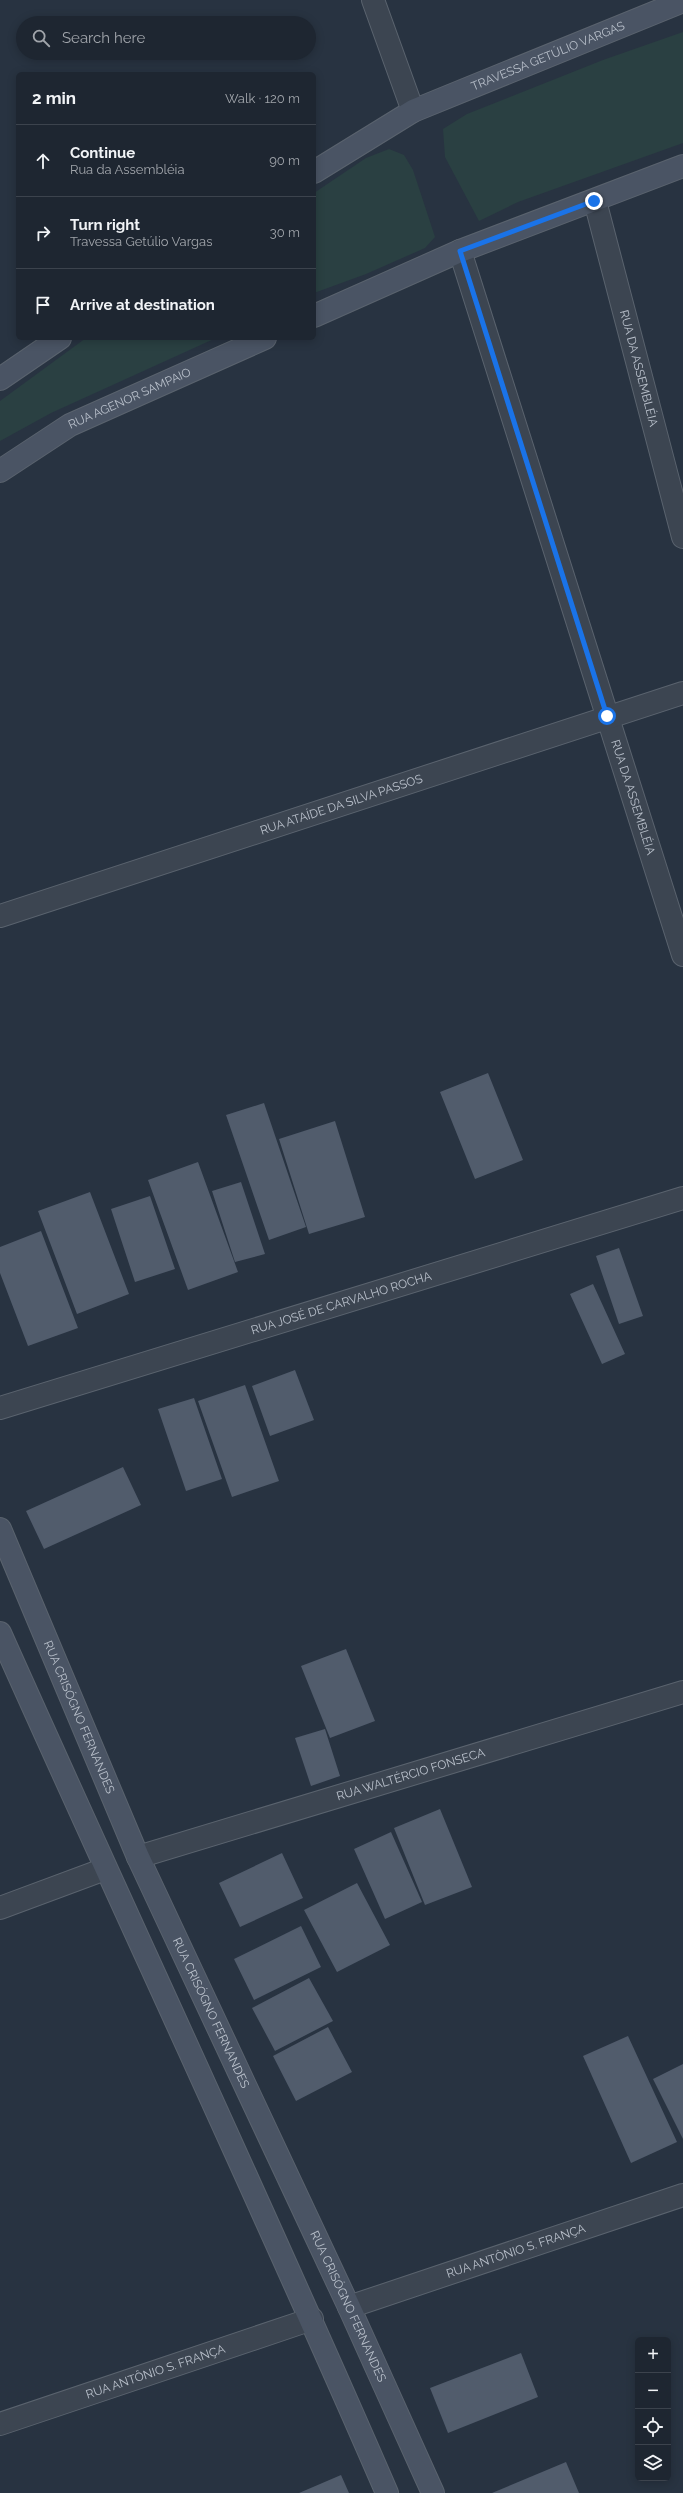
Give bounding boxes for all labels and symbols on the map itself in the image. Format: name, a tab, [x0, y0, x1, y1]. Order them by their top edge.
street label: TRAVESSA GETÚLIO VARGAS	[469, 19, 627, 94]
route end	[585, 192, 603, 210]
street label: RUA DA ASSEMBLÉIA	[617, 309, 661, 428]
street label: RUA AGENOR SAMPAIO	[66, 365, 193, 432]
route start	[598, 707, 616, 725]
street label: RUA DA ASSEMBLÉIA	[608, 738, 658, 857]
street label: RUA ATAÍDE DA SILVA PASSOS	[258, 772, 424, 838]
street label: RUA JOSÉ DE CARVALHO ROCHA	[249, 1269, 433, 1337]
street label: RUA CRISÓGNO FERNANDES	[41, 1638, 118, 1796]
street label: RUA WALTÉRCIO FONSECA	[335, 1745, 487, 1803]
street label: RUA CRISÓGNO FERNANDES	[170, 1935, 252, 2090]
street label: RUA ANTÔNIO S. FRANÇA	[444, 2221, 587, 2281]
street label: RUA CRISÓGNO FERNANDES	[307, 2229, 389, 2384]
street label: RUA ANTÔNIO S. FRANÇA	[84, 2342, 227, 2402]

